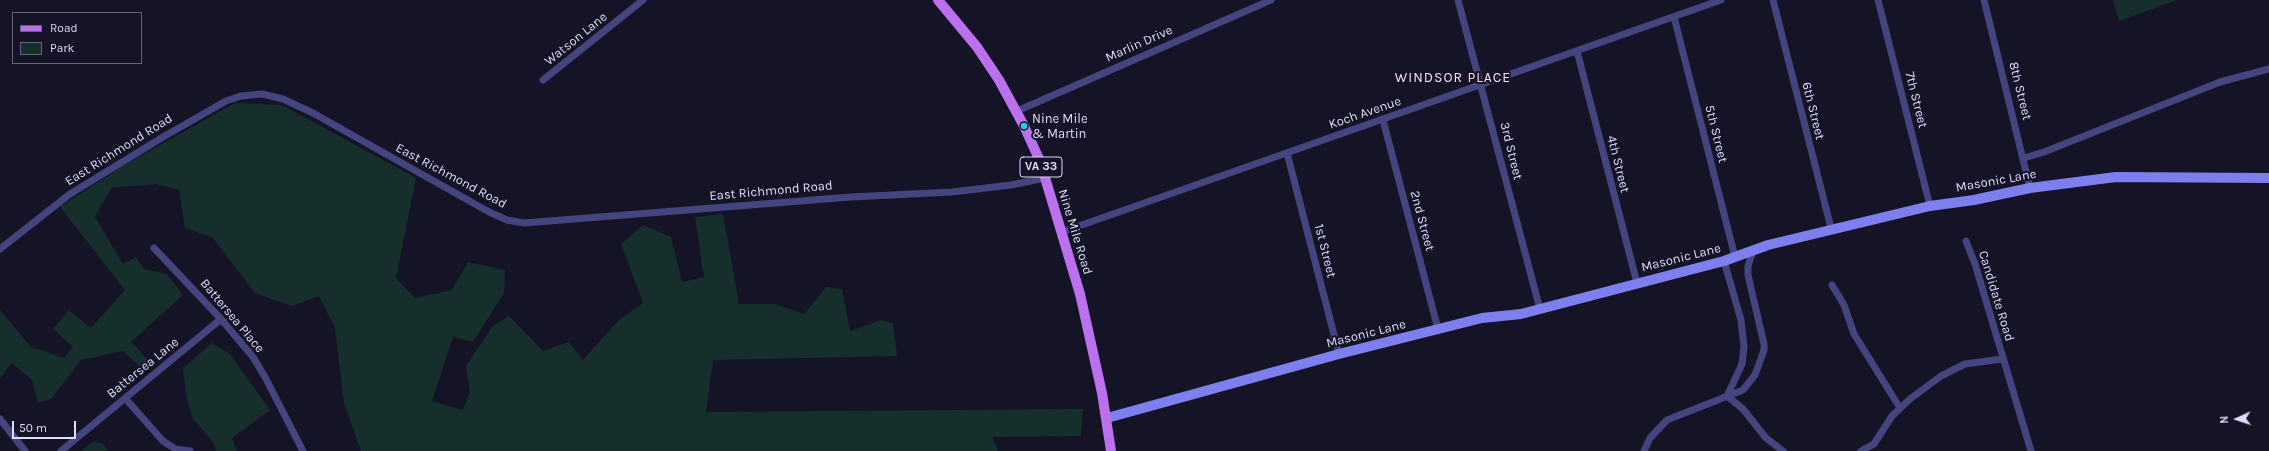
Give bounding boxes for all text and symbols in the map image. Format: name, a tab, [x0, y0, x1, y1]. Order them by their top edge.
street label: Watson Lane	[542, 9, 610, 69]
legend	[12, 12, 142, 64]
text: Road	[50, 21, 78, 35]
street label: Marlin Drive	[1103, 22, 1175, 66]
text: Park	[50, 41, 74, 55]
street label: 8th Street	[2005, 60, 2035, 122]
district label: WINDSOR PLACE	[1395, 70, 1511, 86]
street label: 7th Street	[1901, 70, 1931, 130]
street label: 6th Street	[1798, 81, 1828, 141]
street label: Koch Avenue	[1327, 93, 1403, 133]
street label: 5th Street	[1701, 104, 1731, 164]
street label: East Richmond Road	[63, 111, 175, 189]
place label: Nine Mile & Martin	[1032, 111, 1088, 142]
marker: Nine Mile & Martin	[1019, 121, 1029, 131]
street label: 3rd Street	[1496, 121, 1526, 181]
street label: 4th Street	[1603, 134, 1633, 194]
street label: East Richmond Road	[393, 140, 509, 212]
road number: VA 33	[1020, 157, 1062, 177]
street label: Masonic Lane	[1955, 166, 2037, 196]
street label: East Richmond Road	[709, 178, 833, 204]
street label: Nine Mile Road	[1055, 187, 1095, 277]
street label: 2nd Street	[1406, 189, 1438, 253]
street label: 1st Street	[1311, 223, 1339, 279]
street label: Masonic Lane	[1640, 241, 1722, 275]
street label: Candidate Road	[1975, 249, 2017, 343]
street label: Battersea Place	[197, 276, 267, 356]
street label: Masonic Lane	[1325, 317, 1407, 351]
street label: Battersea Lane	[104, 334, 182, 402]
north arrow	[2217, 399, 2257, 439]
scale bar	[14, 413, 78, 439]
text: N	[2218, 415, 2231, 424]
text: 50 m	[19, 421, 47, 435]

